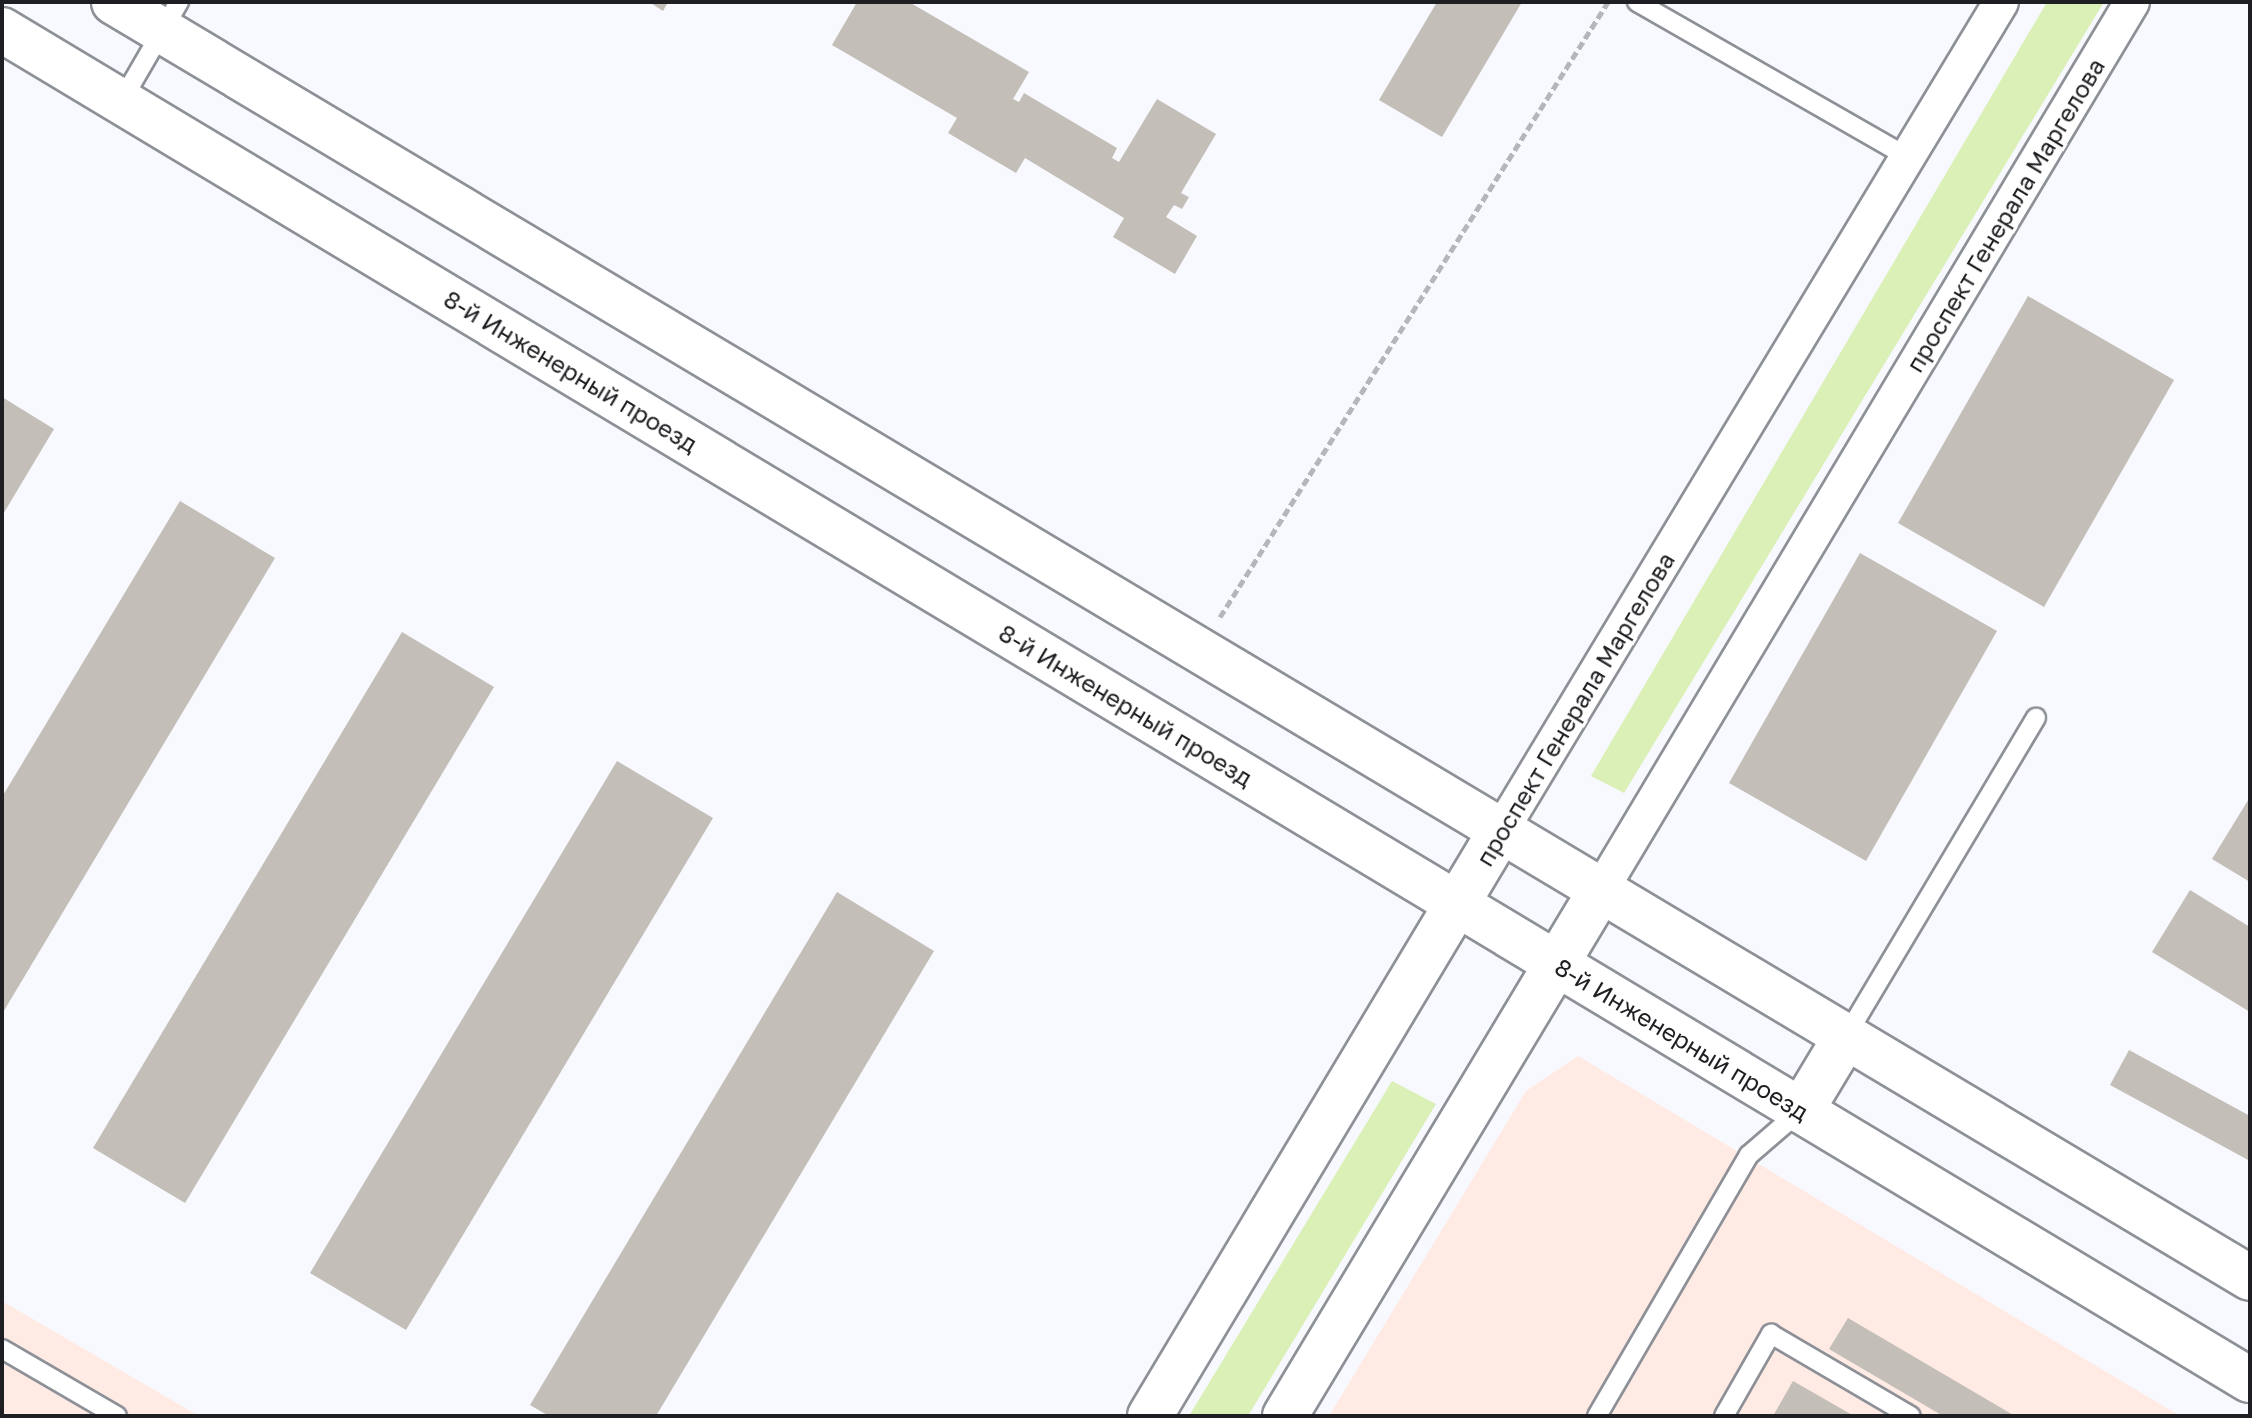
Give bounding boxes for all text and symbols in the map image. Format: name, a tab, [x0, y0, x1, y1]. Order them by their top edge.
street label: проспект Генерала Маргелова	[1900, 53, 2110, 377]
street label: 8-й Инженерный проезд	[439, 284, 703, 458]
street label: проспект Генерала Маргелова	[1470, 547, 1680, 871]
street label: 8-й Инженерный проезд	[994, 618, 1258, 792]
street label: 8-й Инженерный проезд	[1550, 952, 1814, 1126]

